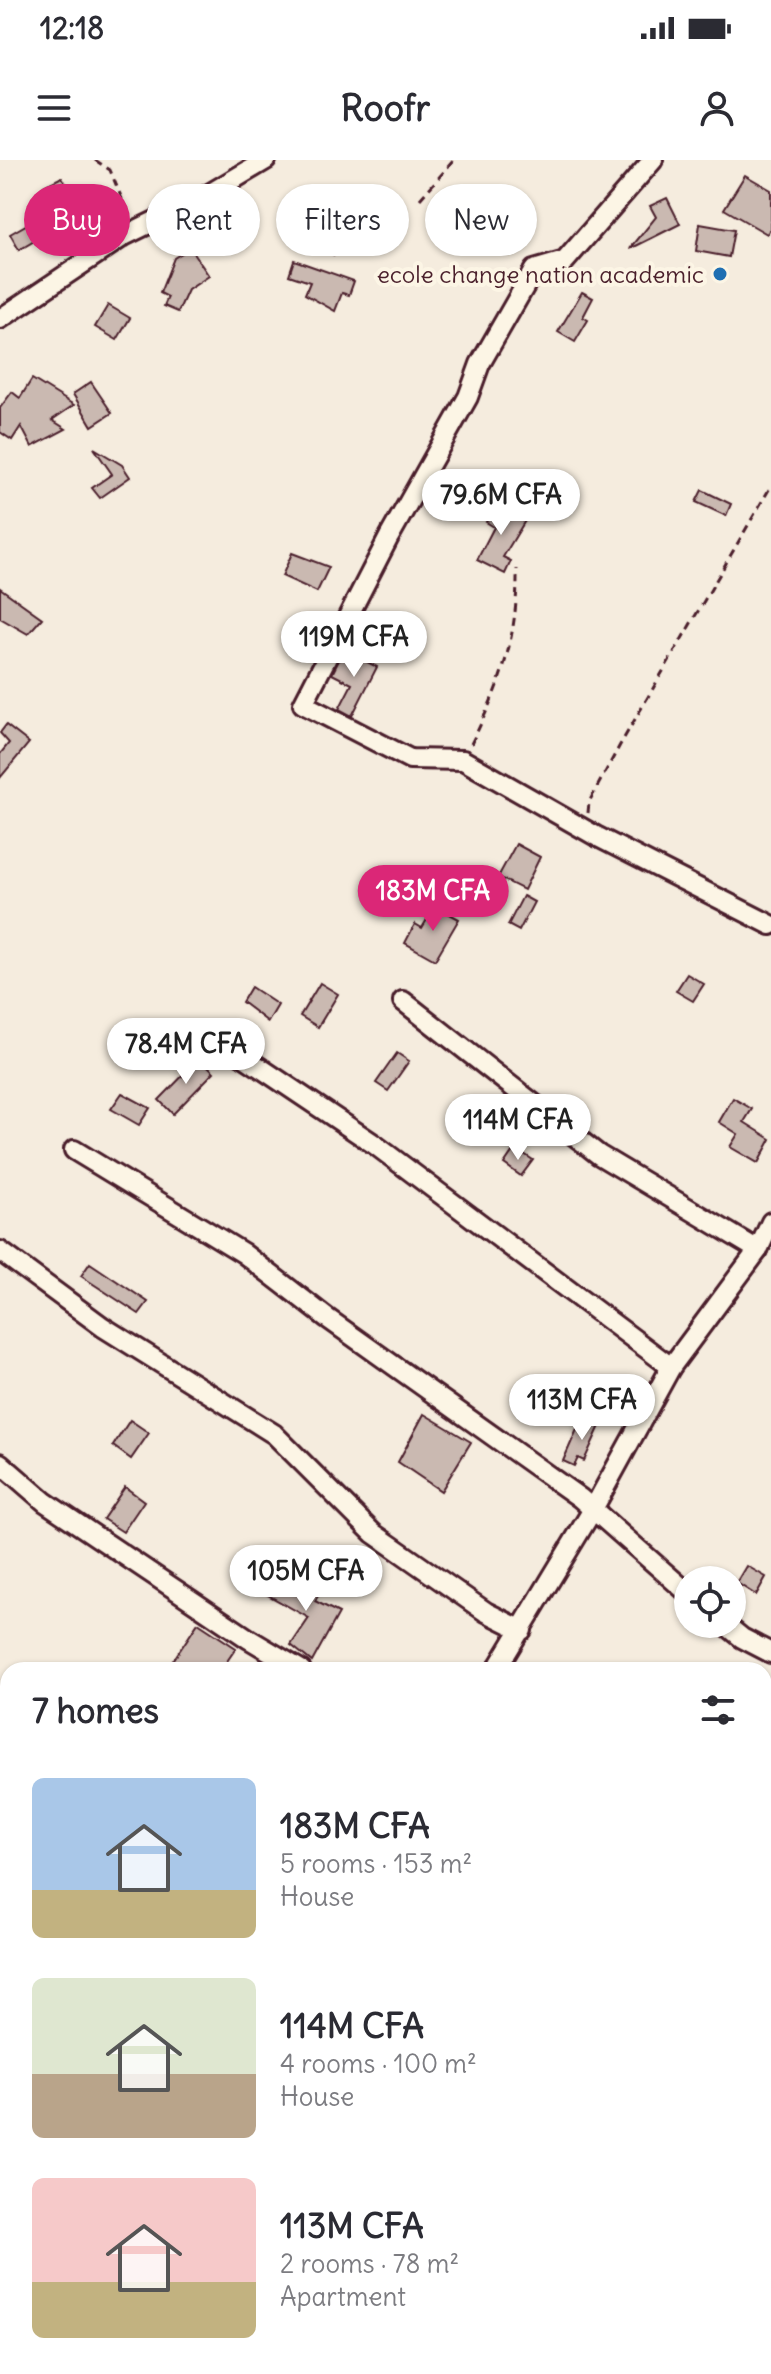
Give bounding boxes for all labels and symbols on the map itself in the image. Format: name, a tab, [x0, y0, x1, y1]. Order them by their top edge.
place label: ecole change nation academic	[377, 259, 704, 289]
marker: ecole change nation academic	[711, 265, 729, 283]
pin: 79.6M CFA	[409, 469, 593, 537]
pin: 119M CFA	[271, 611, 437, 679]
pin: 183M CFA	[350, 865, 516, 933]
pin: 78.4M CFA	[94, 1018, 278, 1086]
pin: 114M CFA	[435, 1094, 601, 1162]
pin: 113M CFA	[499, 1374, 665, 1442]
pin: 105M CFA	[223, 1545, 389, 1613]

